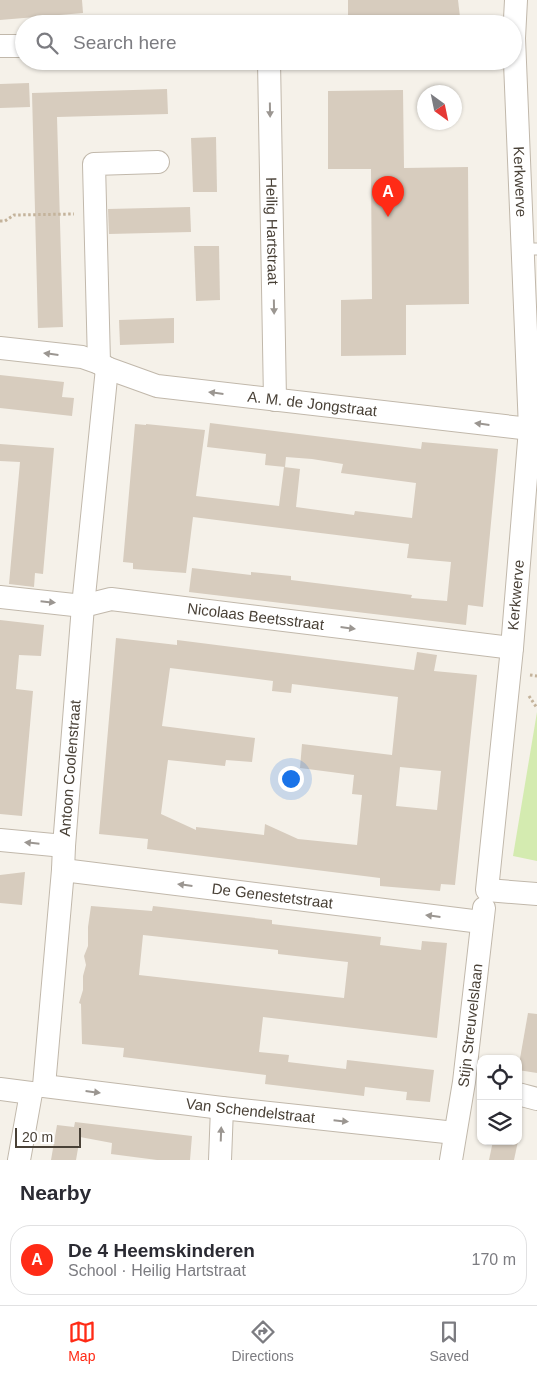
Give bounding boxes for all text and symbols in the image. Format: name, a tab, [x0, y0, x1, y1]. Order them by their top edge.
search box	[15, 15, 522, 70]
icon: search	[33, 29, 61, 57]
text: Search here	[73, 32, 177, 53]
north arrow	[417, 85, 462, 130]
one-way arrow	[266, 102, 274, 118]
street label: Kerkwerve	[510, 146, 530, 218]
pin: A	[372, 176, 404, 217]
street label: Heilig Hartstraat	[263, 177, 282, 286]
one-way arrow	[270, 300, 278, 316]
one-way arrow	[43, 350, 59, 358]
street label: A. M. de Jongstraat	[247, 388, 379, 419]
one-way arrow	[208, 389, 224, 397]
one-way arrow	[474, 420, 490, 428]
street label: Kerkwerve	[504, 559, 527, 631]
one-way arrow	[41, 598, 57, 606]
street label: Nicolaas Beetsstraat	[186, 599, 326, 633]
one-way arrow	[340, 624, 356, 632]
street label: Antoon Coolenstraat	[56, 698, 84, 837]
your location	[278, 766, 304, 792]
one-way arrow	[24, 839, 40, 847]
street label: De Genestetstraat	[211, 880, 335, 912]
one-way arrow	[176, 881, 192, 889]
one-way arrow	[424, 912, 440, 920]
street label: Stijn Streuvelslaan	[454, 963, 486, 1088]
map controls	[477, 1055, 522, 1145]
button: locate	[477, 1055, 522, 1100]
one-way arrow	[85, 1088, 101, 1096]
street label: Van Schendelstraat	[185, 1095, 317, 1126]
button: layers	[477, 1100, 522, 1145]
one-way arrow	[333, 1117, 349, 1125]
scale bar	[15, 1125, 81, 1148]
one-way arrow	[217, 1126, 225, 1142]
text: 20 m	[22, 1129, 53, 1145]
text: Nearby	[20, 1181, 91, 1204]
text: De 4 Heemskinderen	[68, 1240, 255, 1261]
text: A	[31, 1251, 43, 1268]
text: 170 m	[472, 1251, 516, 1268]
text: School · Heilig Hartstraat	[68, 1262, 246, 1279]
tab: Map	[68, 1318, 96, 1364]
tab: Directions	[232, 1318, 294, 1364]
tab: Saved	[429, 1318, 469, 1364]

